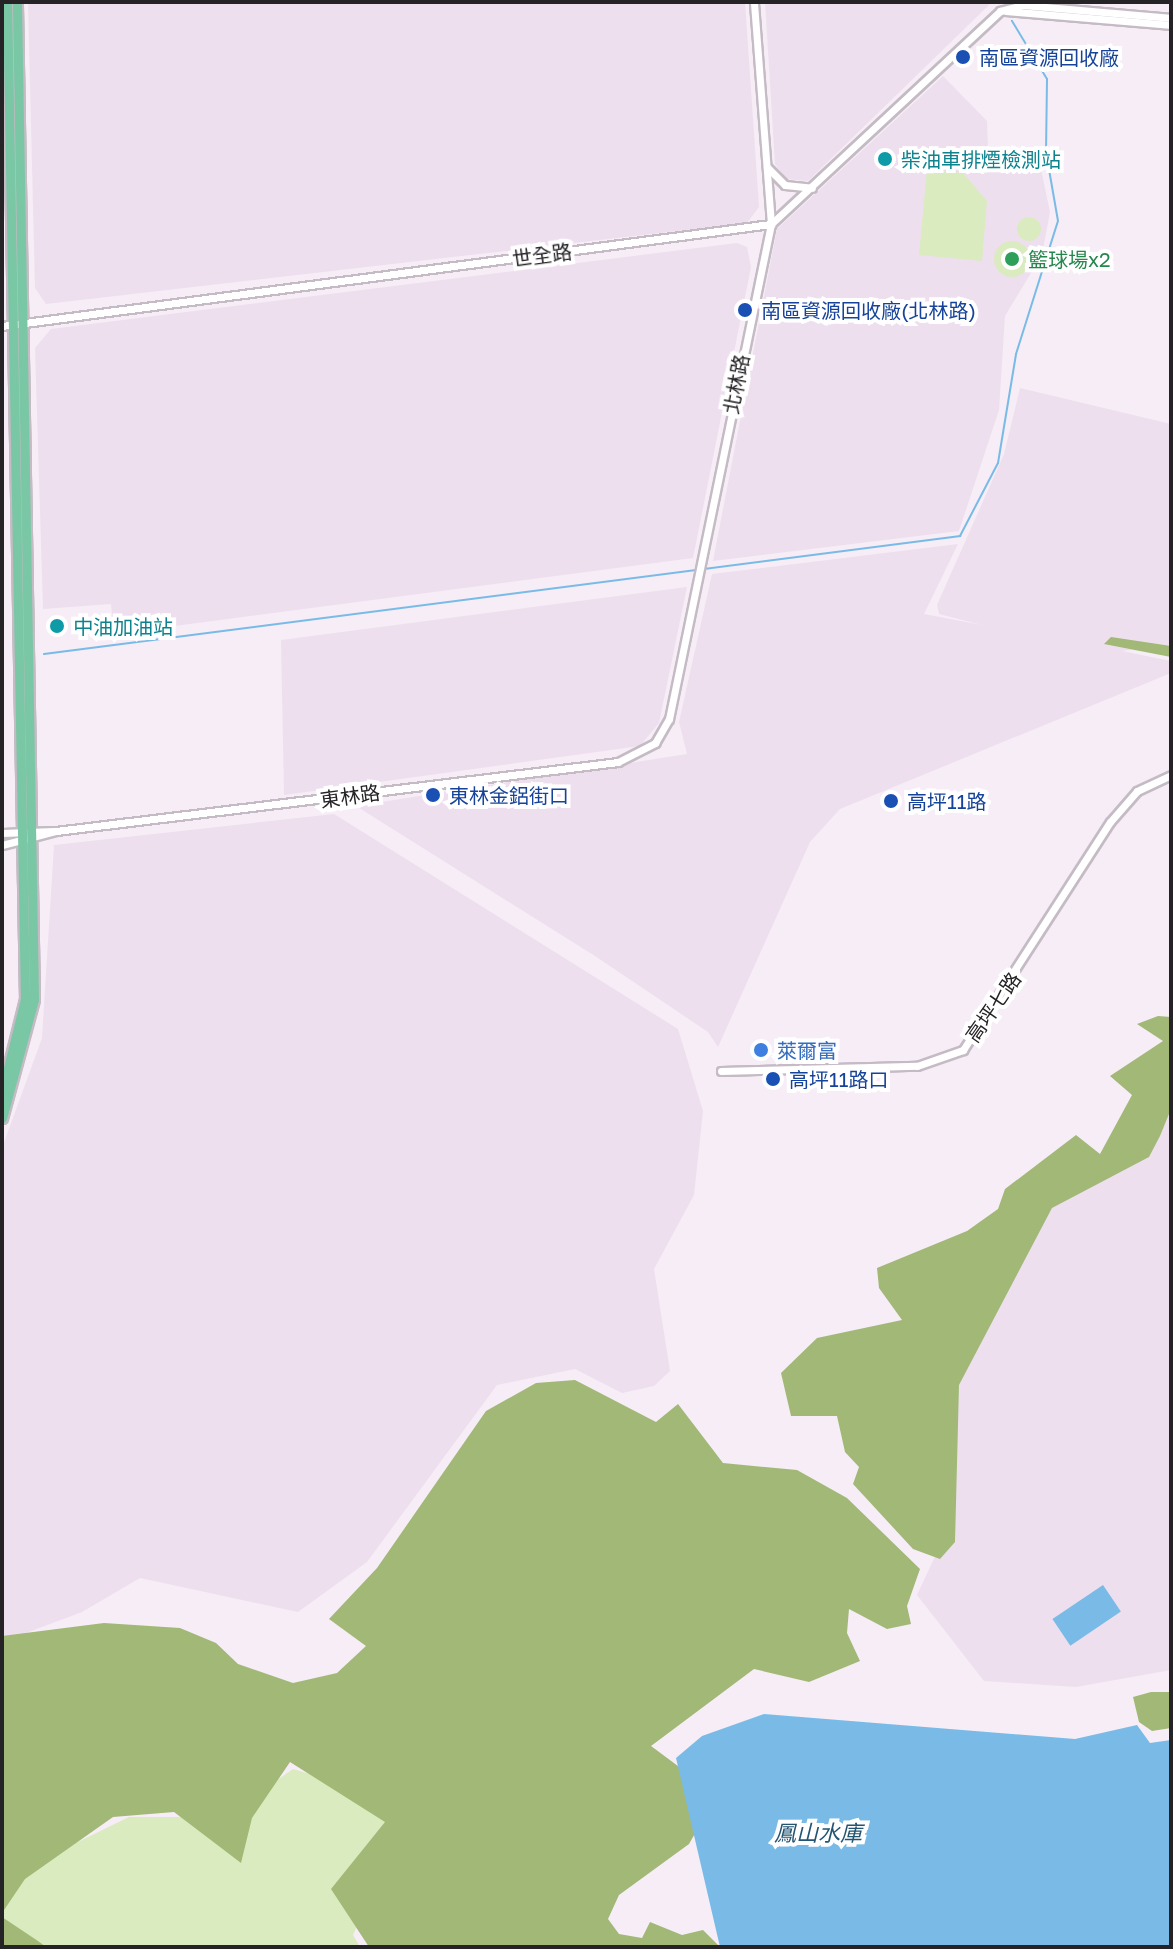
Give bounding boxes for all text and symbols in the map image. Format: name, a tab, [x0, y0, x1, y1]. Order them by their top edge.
place label: 南區資源回收廠	[979, 45, 1119, 69]
marker: 南區資源回收廠	[954, 48, 972, 66]
place label: 柴油車排煙檢測站	[901, 147, 1061, 171]
marker: 柴油車排煙檢測站	[876, 150, 894, 168]
street label: 世全路	[511, 239, 573, 271]
place label: 籃球場x2	[1028, 247, 1111, 271]
marker: 籃球場x2	[1003, 250, 1021, 268]
place label: 南區資源回收廠(北林路)	[761, 298, 976, 322]
marker: 南區資源回收廠(北林路)	[736, 301, 754, 319]
street label: 北林路	[718, 352, 754, 416]
place label: 中油加油站	[73, 614, 173, 638]
marker: 中油加油站	[48, 617, 66, 635]
street label: 東林路	[319, 780, 381, 812]
place label: 東林金鋁街口	[449, 783, 569, 807]
marker: 東林金鋁街口	[424, 786, 442, 804]
place label: 高坪11路	[907, 789, 986, 813]
marker: 高坪11路	[882, 792, 900, 810]
street label: 高坪七路	[960, 967, 1026, 1047]
place label: 萊爾富	[777, 1038, 837, 1062]
marker: 萊爾富	[752, 1041, 770, 1059]
place label: 高坪11路口	[789, 1067, 888, 1091]
marker: 高坪11路口	[764, 1070, 782, 1088]
water label: 鳳山水庫	[774, 1820, 862, 1846]

